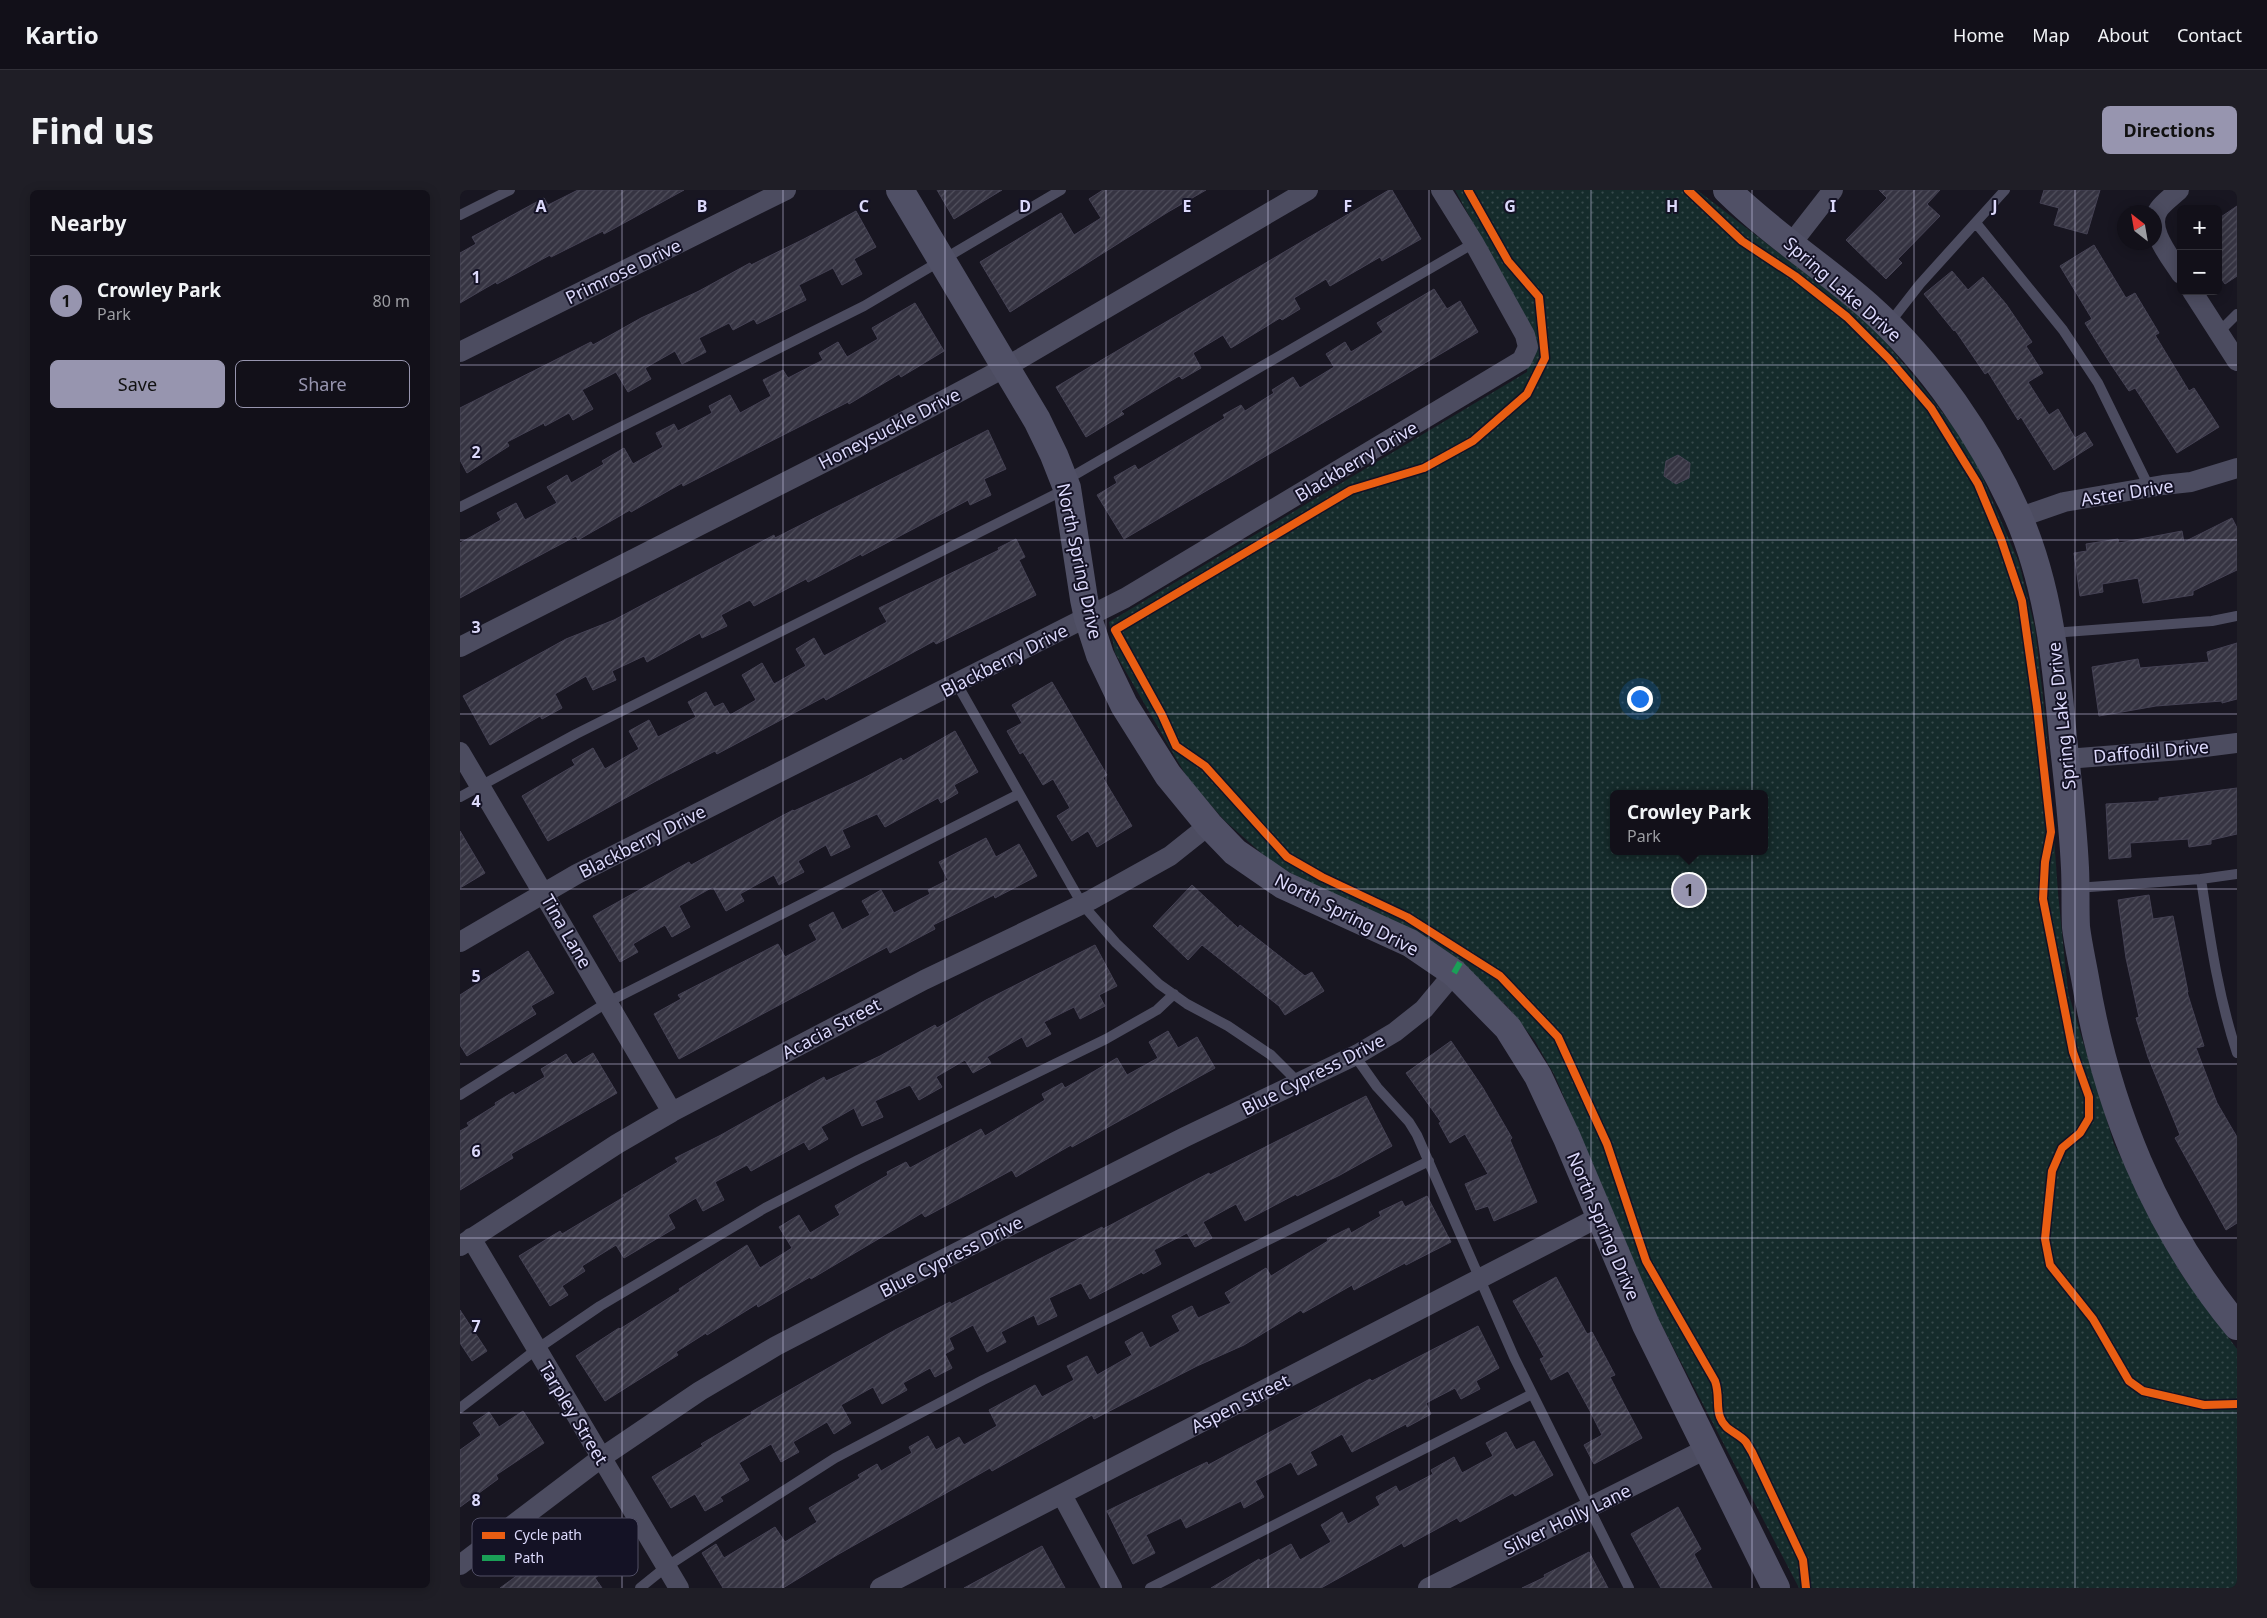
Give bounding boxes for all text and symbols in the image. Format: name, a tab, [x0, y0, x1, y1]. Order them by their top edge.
text: Kartio	[25, 18, 99, 51]
text: Home	[1953, 23, 2004, 47]
text: Map	[2032, 23, 2070, 47]
text: About	[2098, 23, 2149, 47]
text: Contact	[2177, 23, 2242, 47]
button: Directions	[2102, 106, 2237, 154]
text: Find us	[30, 107, 154, 154]
text: A	[535, 195, 547, 217]
text: B	[697, 195, 707, 217]
text: C	[859, 195, 869, 217]
text: D	[1019, 195, 1031, 217]
text: E	[1183, 195, 1192, 217]
text: F	[1344, 195, 1352, 217]
text: G	[1504, 195, 1516, 217]
text: H	[1666, 195, 1678, 217]
text: I	[1830, 195, 1836, 217]
text: J	[1990, 195, 1998, 217]
north arrow	[2117, 205, 2162, 250]
map controls	[2177, 205, 2222, 295]
button: +	[2177, 205, 2222, 250]
text: Nearby	[50, 209, 126, 237]
street label: Spring Lake Drive	[1779, 231, 1907, 347]
street label: Primrose Drive	[561, 233, 685, 309]
button: −	[2177, 250, 2222, 295]
text: 1	[471, 266, 481, 288]
text: Crowley Park	[97, 277, 221, 303]
text: 1	[61, 290, 71, 312]
text: 80 m	[373, 290, 410, 312]
text: Park	[97, 303, 131, 325]
button: Save	[50, 360, 225, 408]
button: Share	[235, 360, 410, 408]
street label: Honeysuckle Drive	[814, 382, 964, 474]
street label: Blackberry Drive	[1290, 415, 1422, 507]
text: 2	[471, 441, 481, 463]
street label: Aster Drive	[2079, 473, 2175, 511]
street label: North Spring Drive	[1052, 481, 1108, 641]
text: 3	[471, 616, 481, 638]
street label: Blackberry Drive	[937, 618, 1071, 702]
street label: Spring Lake Drive	[2041, 641, 2081, 791]
your location	[1627, 686, 1653, 712]
street label: Daffodil Drive	[2092, 734, 2210, 768]
text: 4	[471, 790, 481, 812]
popup	[1610, 790, 1768, 855]
street label: Blackberry Drive	[575, 799, 709, 883]
text: Crowley Park	[1627, 799, 1751, 825]
text: Park	[1627, 825, 1661, 847]
street label: North Spring Drive	[1271, 867, 1423, 961]
pin: 1	[1673, 871, 1705, 909]
street label: Tina Lane	[536, 890, 598, 972]
text: 5	[471, 965, 481, 987]
street label: Acacia Street	[777, 992, 885, 1064]
street label: Blue Cypress Drive	[1237, 1028, 1389, 1120]
text: 6	[471, 1140, 481, 1162]
street label: North Spring Drive	[1562, 1148, 1646, 1304]
street label: Blue Cypress Drive	[875, 1210, 1027, 1302]
text: 7	[471, 1315, 481, 1337]
street label: Tarpley Street	[534, 1357, 614, 1469]
street label: Aspen Street	[1187, 1368, 1294, 1438]
street label: Silver Holly Lane	[1499, 1478, 1635, 1560]
text: 8	[471, 1489, 481, 1511]
legend	[472, 1518, 638, 1576]
text: Cycle path	[514, 1525, 582, 1544]
text: Path	[514, 1548, 544, 1567]

